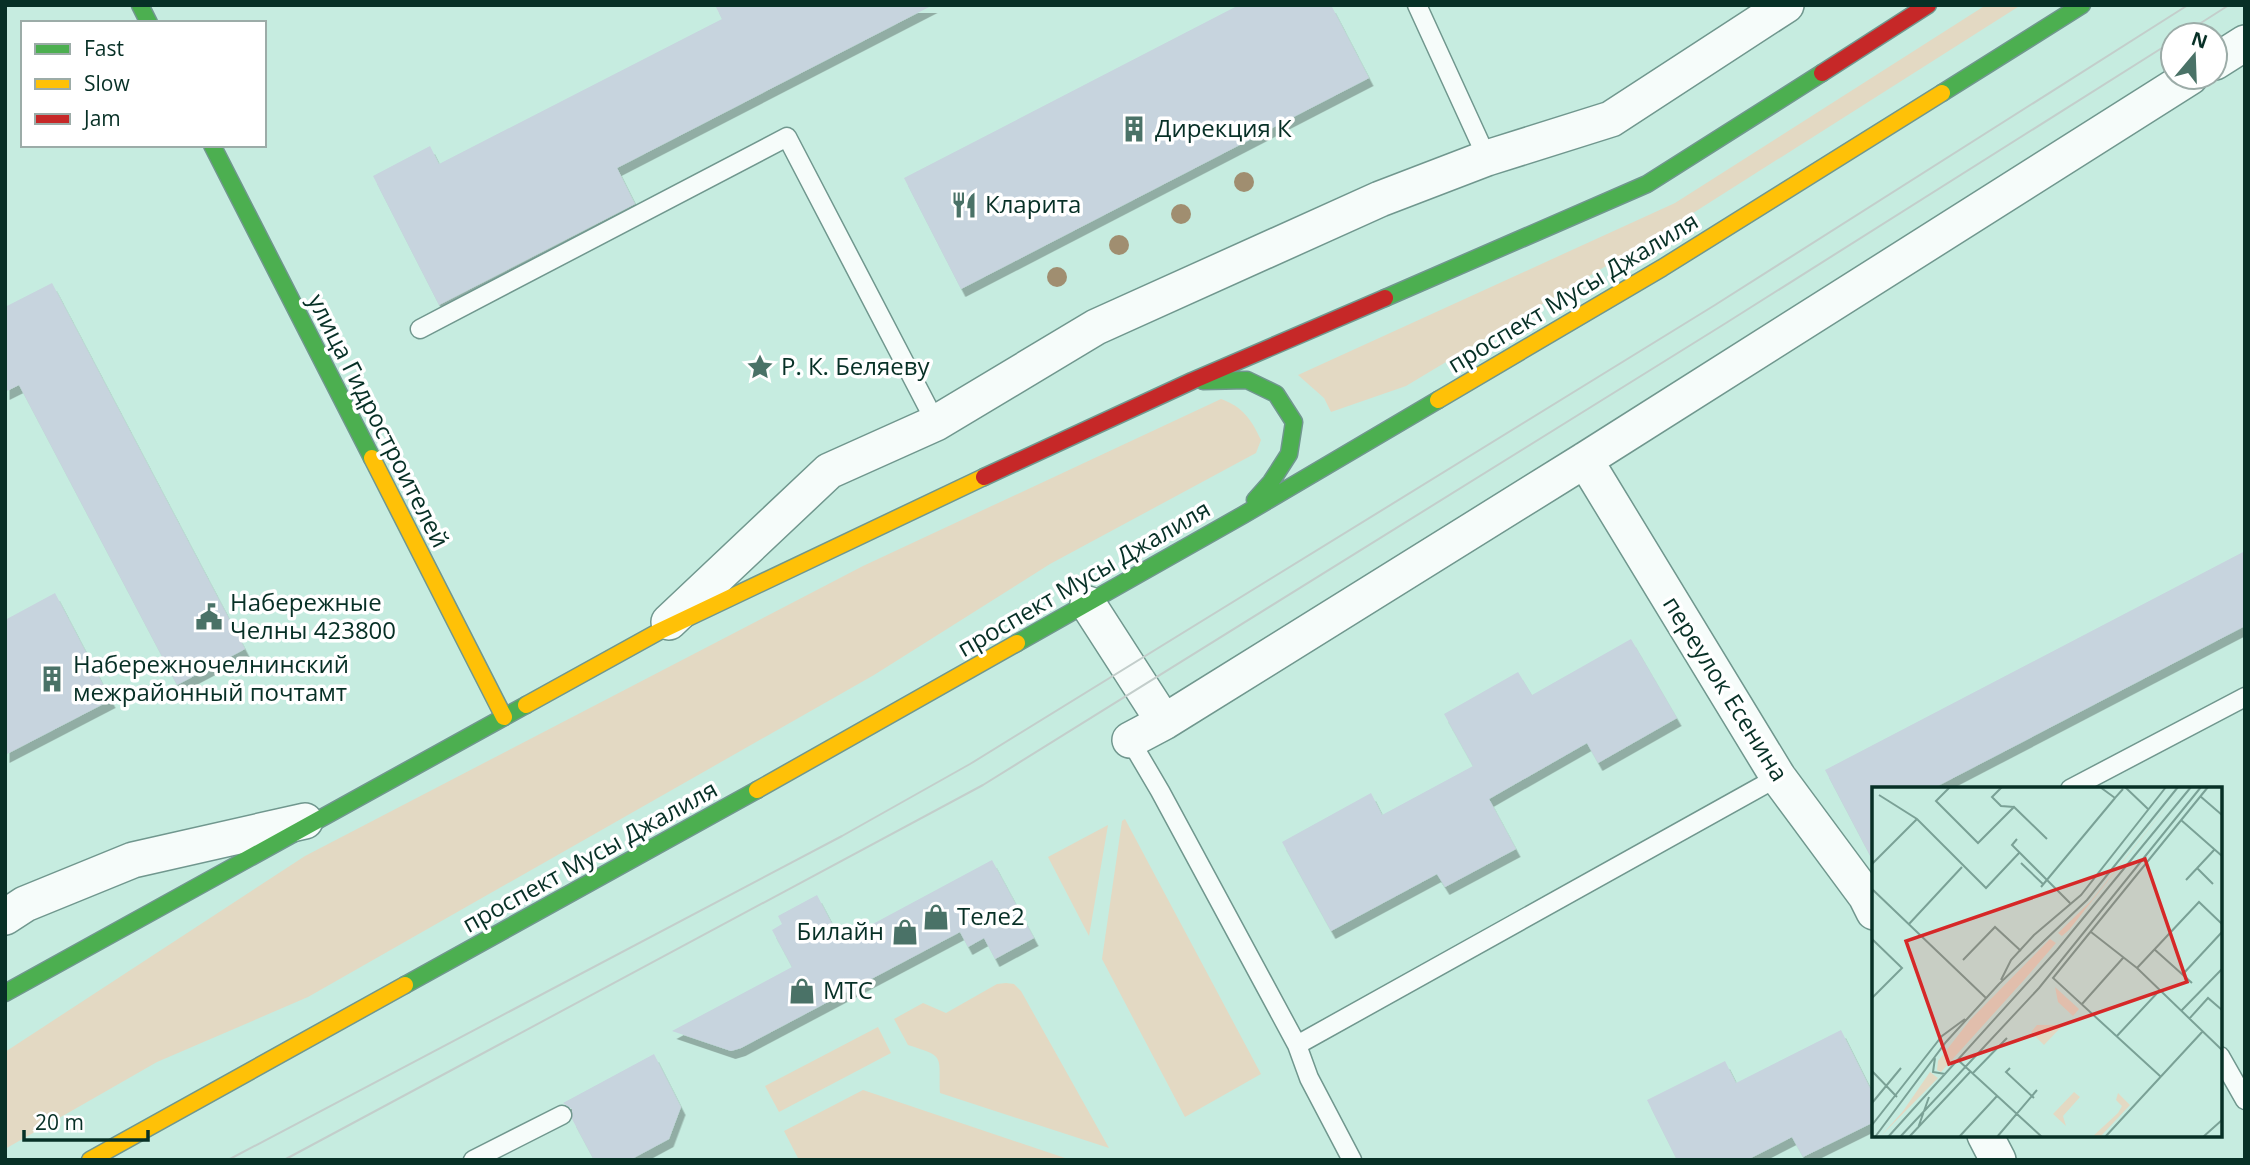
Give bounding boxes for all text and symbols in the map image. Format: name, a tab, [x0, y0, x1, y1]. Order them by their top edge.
legend	[21, 21, 266, 147]
north arrow	[2159, 21, 2229, 91]
text: N	[2188, 25, 2211, 55]
text: Fast	[84, 34, 124, 62]
text: Slow	[84, 69, 130, 97]
text: Jam	[82, 104, 121, 132]
place label: Дирекция К	[1155, 111, 1292, 144]
building icon: Дирекция К	[1119, 114, 1149, 144]
place label: Кларита	[985, 187, 1081, 220]
restaurant icon: Кларита	[949, 190, 979, 220]
street label: проспект Мусы Джалиля	[1441, 204, 1704, 380]
street label: улица Гидростроителей	[301, 288, 458, 553]
place label: Р. К. Беляеву	[781, 349, 931, 382]
place icon: Р. К. Беляеву	[745, 352, 775, 382]
street label: проспект Мусы Джалиля	[951, 492, 1216, 664]
place label: Набережные Челны 423800	[230, 585, 396, 646]
street label: переулок Есенина	[1656, 589, 1797, 787]
public building icon: Набережные Челны 423800	[194, 602, 224, 632]
place label: Набережночелнинский межрайонный почтамт	[73, 647, 349, 708]
building icon: Набережночелнинский межрайонный почтамт	[37, 664, 67, 694]
street label: проспект Мусы Джалиля	[456, 772, 723, 940]
inset map	[1872, 787, 2222, 1137]
place label: Теле2	[957, 899, 1025, 932]
shop icon: Теле2	[921, 902, 951, 932]
place label: Билайн	[797, 914, 884, 947]
shop icon: Билайн	[890, 917, 920, 947]
place label: МТС	[823, 973, 873, 1006]
shop icon: МТС	[787, 976, 817, 1006]
scale bar	[24, 1098, 149, 1142]
text: 20 m	[35, 1108, 84, 1136]

